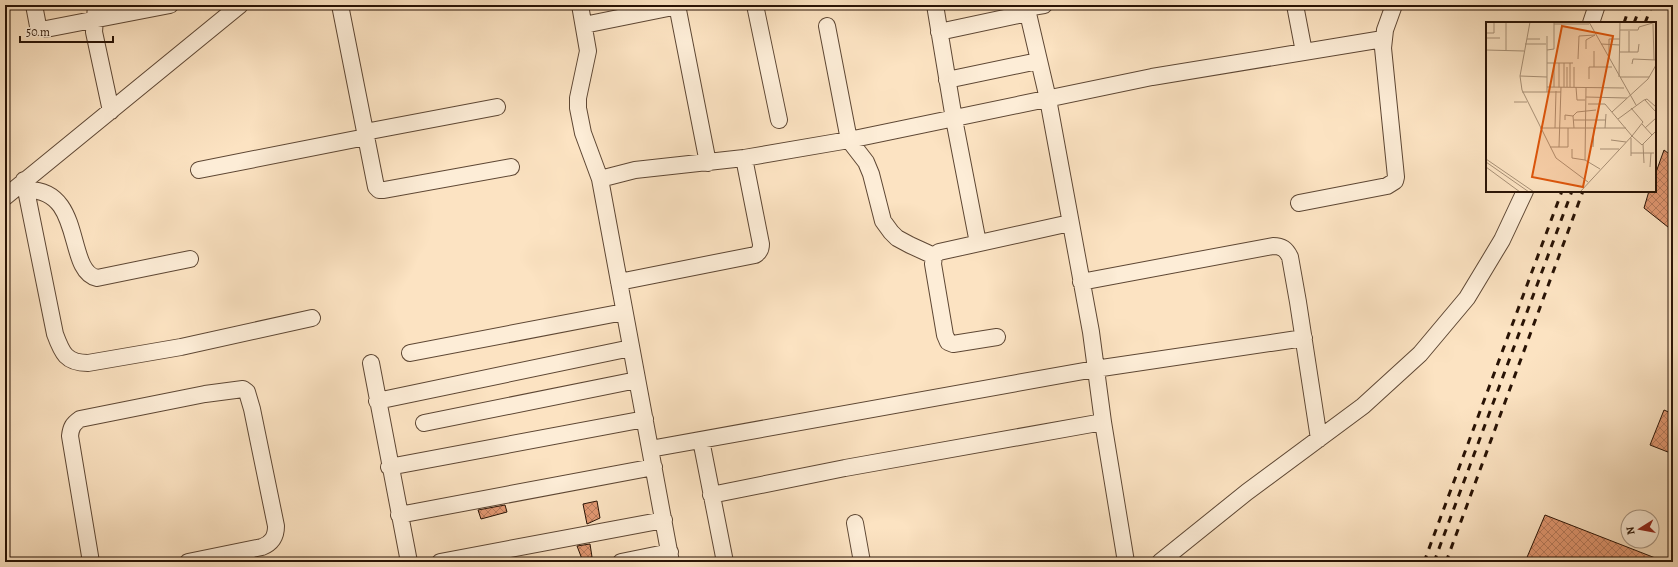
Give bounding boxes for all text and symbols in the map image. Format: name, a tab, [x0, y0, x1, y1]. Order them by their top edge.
scale bar	[20, 18, 113, 44]
inset map	[1486, 22, 1656, 192]
text: 50 m	[26, 24, 50, 40]
north arrow	[1620, 509, 1660, 549]
text: N	[1623, 525, 1639, 536]

